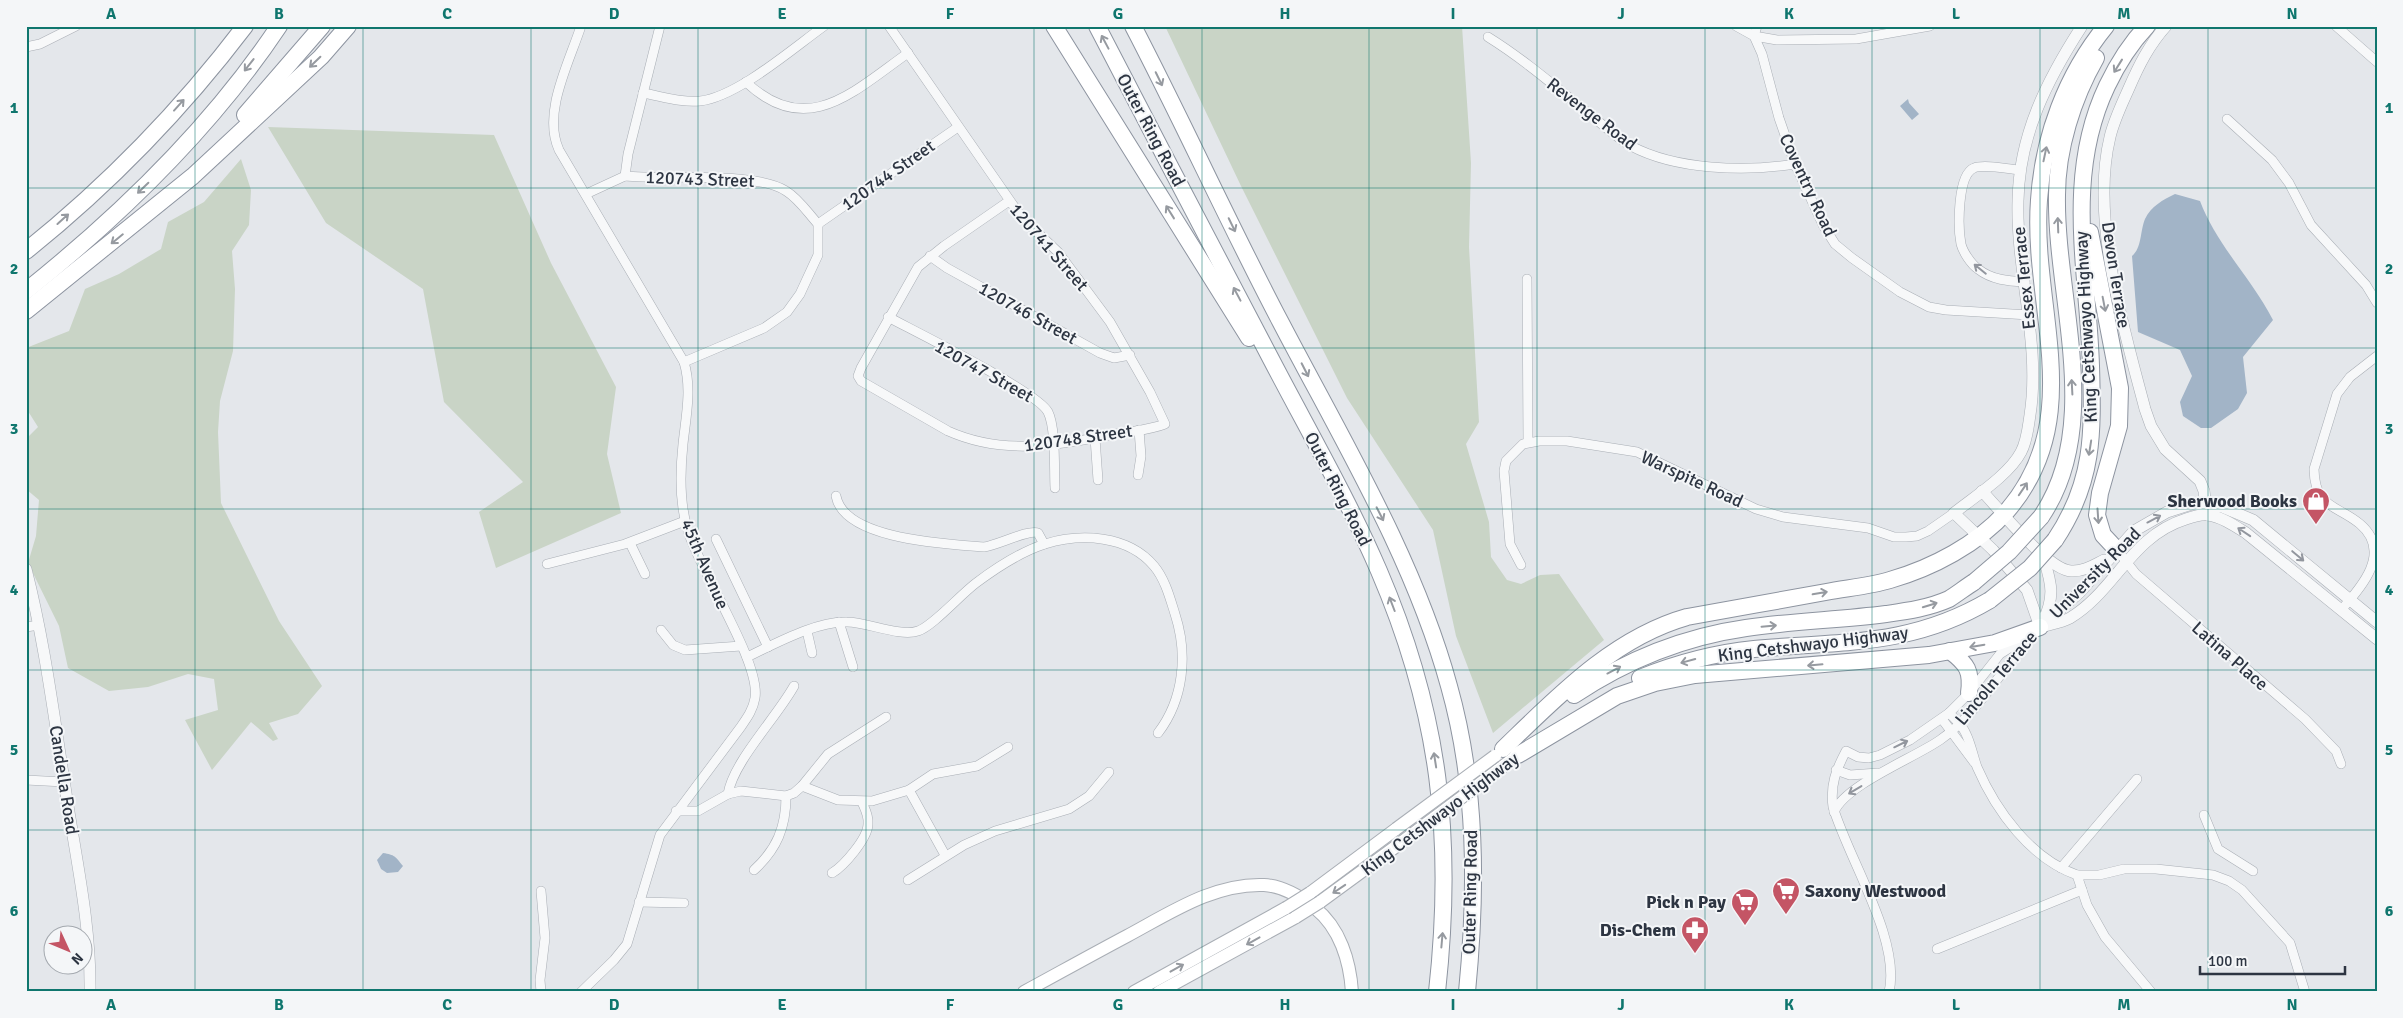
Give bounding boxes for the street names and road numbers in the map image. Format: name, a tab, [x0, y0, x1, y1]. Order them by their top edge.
street label: Outer Ring Road	[1112, 70, 1190, 190]
street label: Revenge Road	[1543, 73, 1641, 155]
street label: Coventry Road	[1775, 130, 1841, 240]
street label: 120744 Street	[837, 135, 939, 215]
street label: 120743 Street	[645, 166, 755, 192]
street label: 120741 Street	[1005, 199, 1093, 295]
street label: Devon Terrace	[2097, 220, 2135, 330]
street label: Essex Terrace	[2008, 226, 2040, 330]
street label: King Cetshwayo Highway	[2070, 230, 2102, 423]
street label: 120746 Street	[975, 277, 1081, 349]
street label: 120747 Street	[931, 335, 1037, 407]
street label: 120748 Street	[1022, 420, 1134, 456]
street label: Outer Ring Road	[1300, 428, 1376, 550]
street label: Warspite Road	[1637, 446, 1747, 512]
street label: 45th Avenue	[676, 516, 734, 612]
street label: University Road	[2045, 523, 2145, 623]
street label: Latina Place	[2187, 617, 2273, 695]
street label: King Cetshwayo Highway	[1716, 621, 1910, 667]
street label: Lincoln Terrace	[1950, 626, 2042, 730]
street label: Candella Road	[45, 724, 83, 836]
street label: King Cetshwayo Highway	[1357, 747, 1524, 880]
street label: Outer Ring Road	[1458, 829, 1482, 955]

